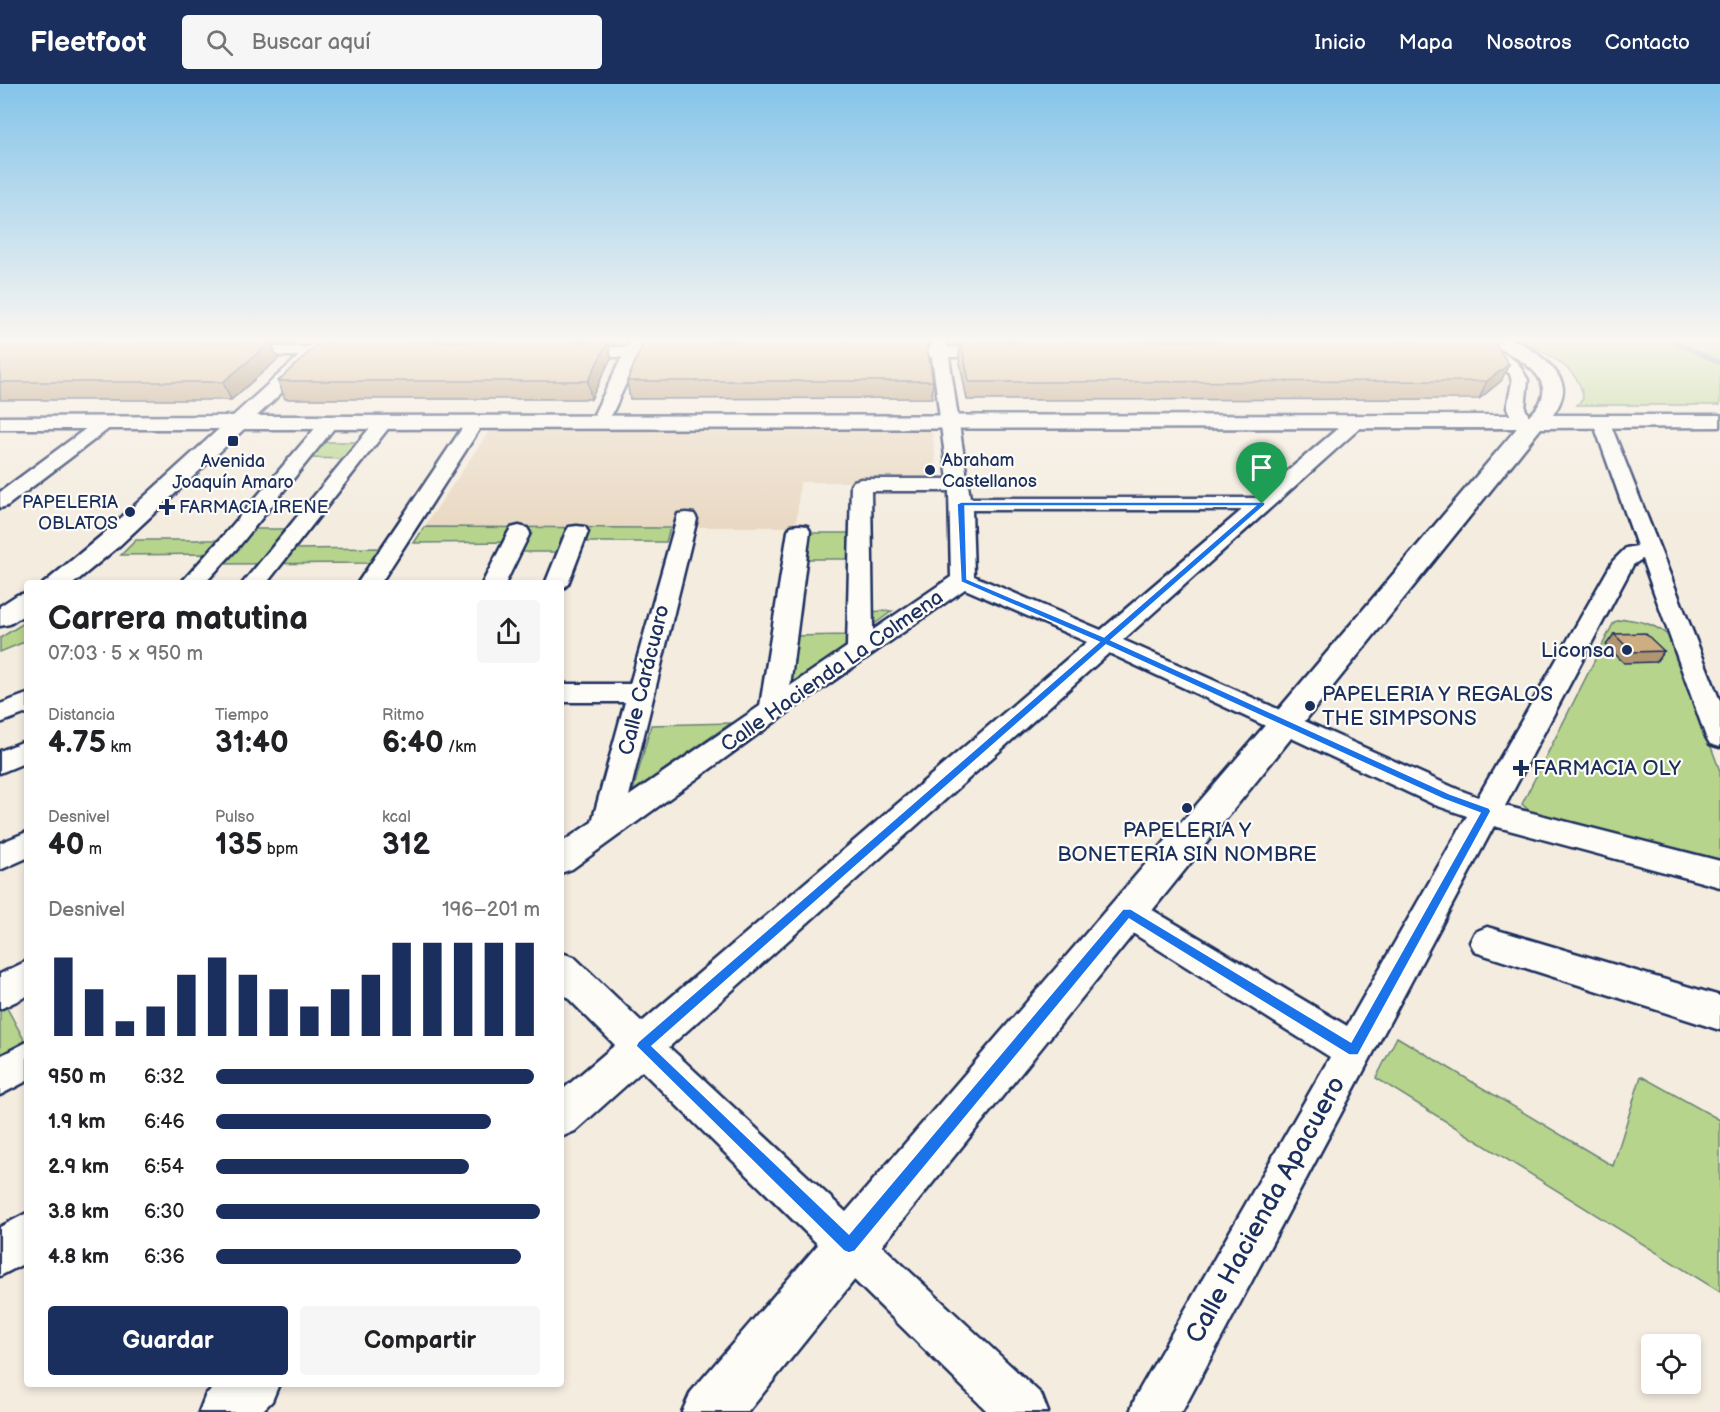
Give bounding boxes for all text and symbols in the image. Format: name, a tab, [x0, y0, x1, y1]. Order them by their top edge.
search box	[182, 15, 602, 69]
text: Fleetfoot	[30, 26, 146, 59]
icon: search	[203, 26, 236, 59]
text: Buscar aquí	[251, 29, 370, 56]
text: Inicio	[1315, 30, 1366, 55]
text: Mapa	[1399, 30, 1453, 55]
text: Nosotros	[1486, 30, 1572, 55]
text: Contacto	[1605, 30, 1690, 55]
marker: Avenida Joaquín Amaro	[226, 434, 240, 448]
pin	[1236, 442, 1287, 504]
place label: Abraham Castellanos	[942, 450, 1037, 492]
place label: Avenida Joaquín Amaro	[172, 451, 294, 493]
icon: arrive	[1245, 451, 1278, 484]
marker: Abraham Castellanos	[923, 463, 937, 477]
place label: PAPELERIA OBLATOS	[22, 492, 118, 534]
place label: FARMACIA IRENE	[179, 497, 329, 518]
marker: FARMACIA IRENE	[160, 500, 174, 514]
marker: PAPELERIA OBLATOS	[123, 505, 137, 519]
street label: Calle Hacienda La Colmena	[716, 585, 948, 757]
text: Carrera matutina	[48, 599, 308, 639]
button: share	[477, 600, 540, 663]
street label: Calle Carácuaro	[613, 602, 675, 758]
place label: Liconsa	[1541, 638, 1615, 663]
text: 07:03 · 5 × 950 m	[48, 642, 203, 666]
marker: Liconsa	[1620, 643, 1634, 657]
place label: PAPELERIA Y REGALOS THE SIMPSONS	[1322, 682, 1553, 731]
marker: PAPELERIA Y REGALOS THE SIMPSONS	[1303, 699, 1317, 713]
text: Distancia	[48, 706, 115, 725]
text: Tiempo	[215, 706, 269, 725]
text: Ritmo	[382, 706, 424, 725]
text: 4.75	[48, 725, 106, 761]
text: 31:40	[215, 725, 289, 761]
text: 6:40	[382, 725, 444, 761]
text: km	[106, 738, 132, 757]
text: /km	[444, 738, 476, 757]
place label: FARMACIA OLY	[1533, 756, 1682, 781]
marker: FARMACIA OLY	[1514, 761, 1528, 775]
marker: PAPELERIA Y BONETERIA SIN NOMBRE	[1180, 801, 1194, 815]
text: Desnivel	[48, 808, 110, 827]
text: Pulso	[215, 808, 255, 827]
text: kcal	[382, 808, 411, 827]
place label: PAPELERIA Y BONETERIA SIN NOMBRE	[1057, 818, 1317, 867]
text: 40	[48, 827, 84, 863]
text: 135	[215, 827, 262, 863]
text: 312	[382, 827, 430, 863]
text: m	[84, 840, 102, 859]
text: bpm	[262, 840, 298, 859]
text: Desnivel	[48, 898, 125, 922]
text: 196–201 m	[442, 898, 540, 922]
text: 950 m	[48, 1065, 106, 1089]
text: 6:32	[144, 1065, 184, 1089]
street label: Calle Hacienda Apacuero	[1180, 1071, 1352, 1349]
text: 1.9 km	[48, 1110, 105, 1134]
text: 6:46	[144, 1110, 185, 1134]
text: 2.9 km	[48, 1155, 109, 1179]
text: 6:54	[144, 1155, 184, 1179]
text: 3.8 km	[48, 1200, 109, 1224]
text: 6:30	[144, 1200, 184, 1224]
text: 4.8 km	[48, 1245, 109, 1269]
text: 6:36	[144, 1245, 185, 1269]
button: Guardar	[48, 1306, 288, 1375]
button: Compartir	[300, 1306, 540, 1375]
map controls	[1641, 1334, 1701, 1394]
button: locate	[1641, 1334, 1701, 1394]

